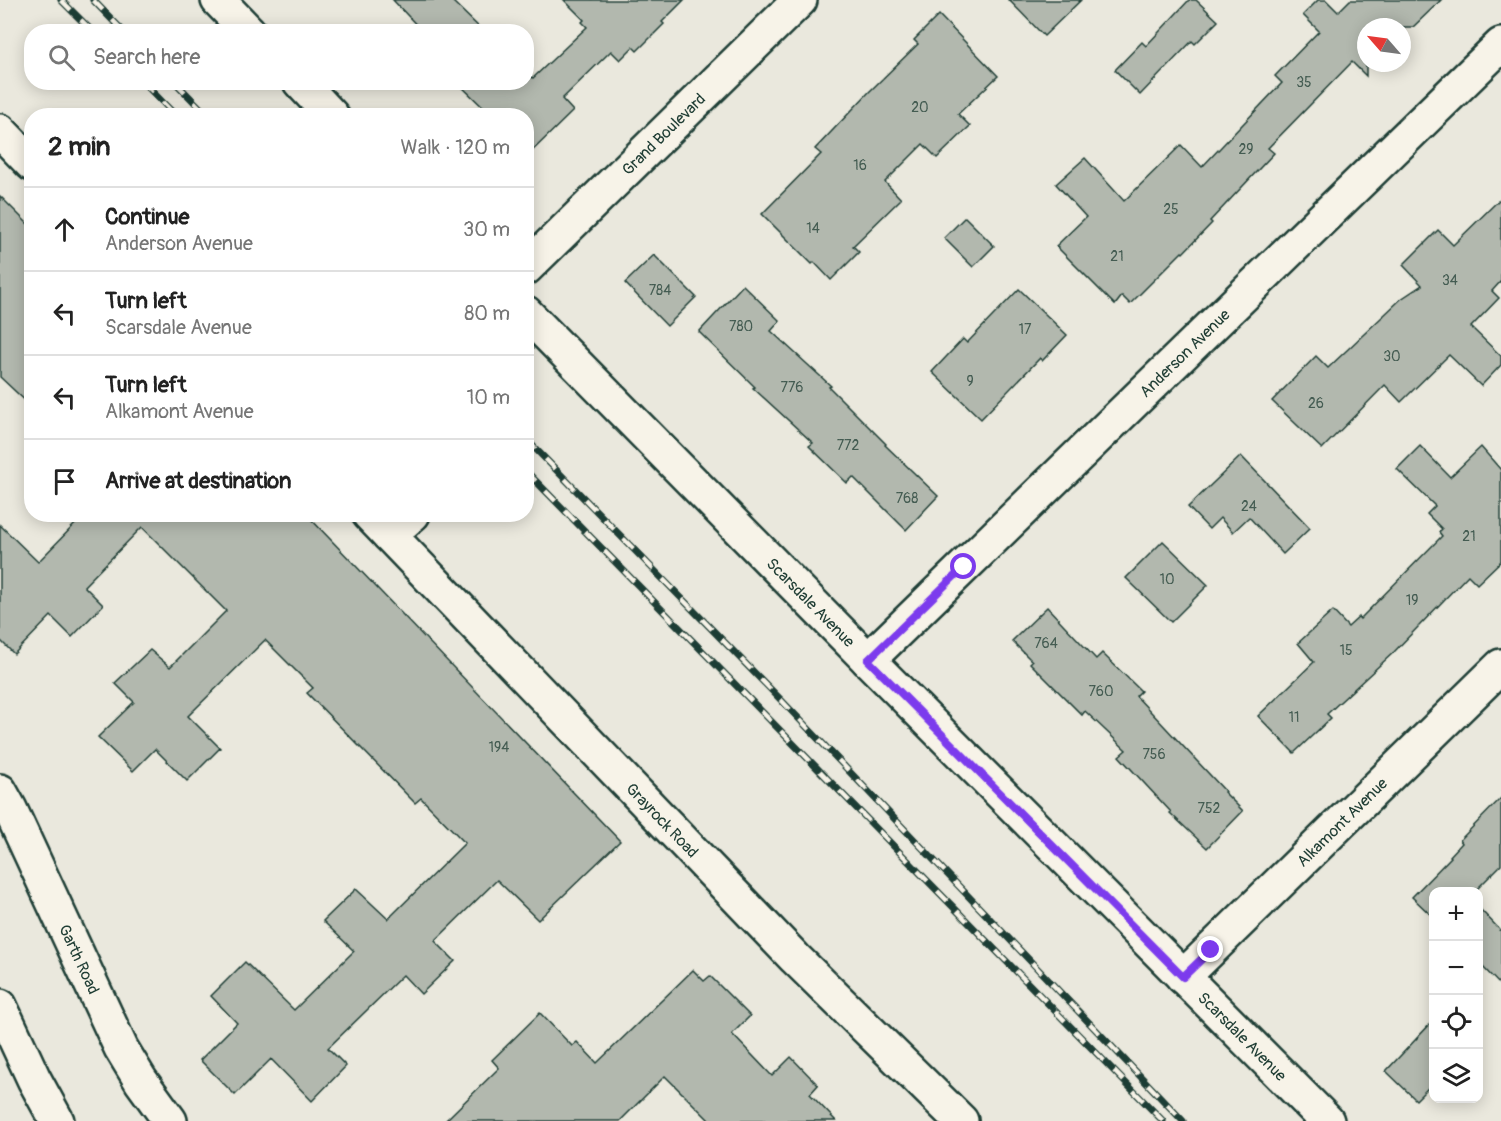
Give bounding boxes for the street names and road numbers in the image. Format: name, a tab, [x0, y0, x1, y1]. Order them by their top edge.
street label: Grand Boulevard	[618, 89, 710, 180]
street label: Anderson Avenue	[1136, 305, 1235, 402]
street label: Scarsdale Avenue	[762, 554, 859, 652]
street label: Alkamont Avenue	[1293, 774, 1392, 871]
street label: Grayrock Road	[621, 779, 702, 862]
street label: Garth Road	[54, 921, 104, 997]
street label: Scarsdale Avenue	[1193, 988, 1290, 1086]

